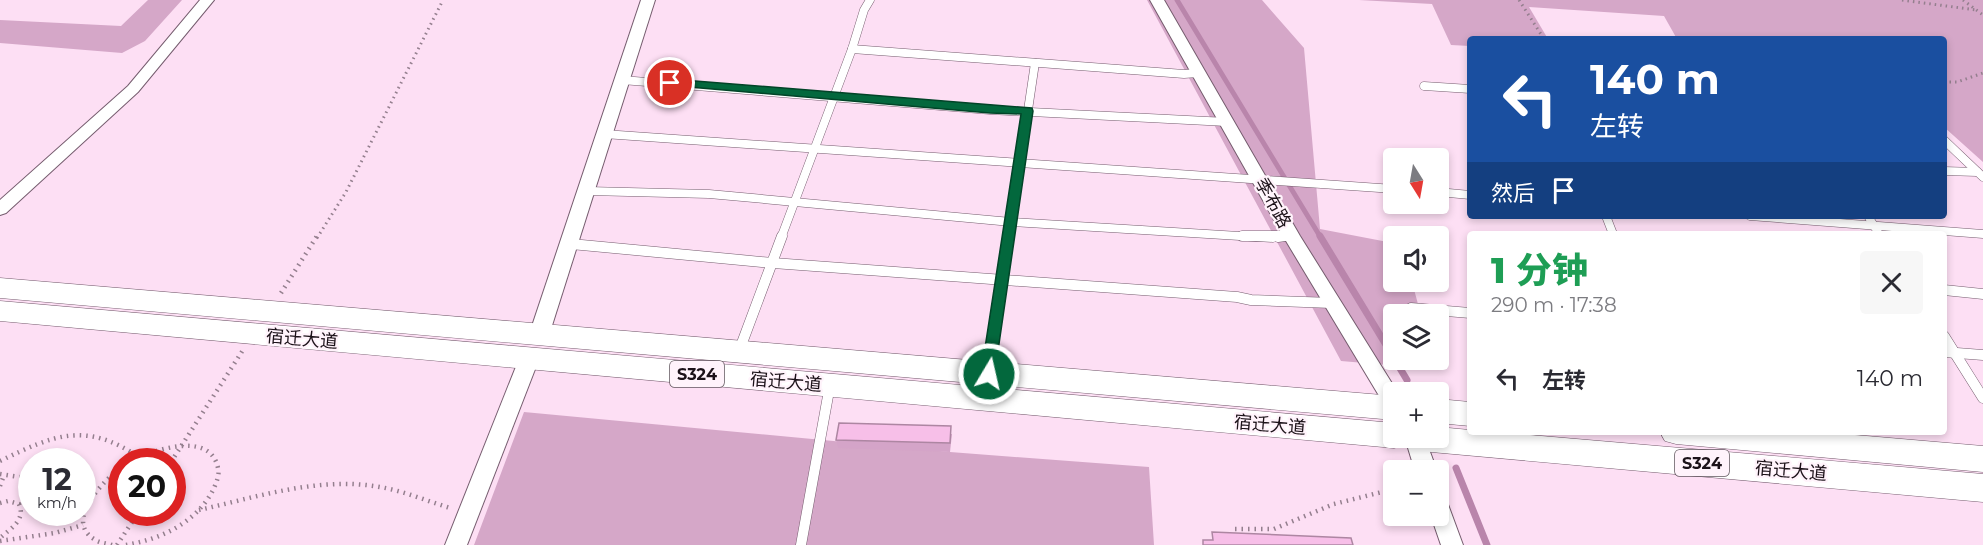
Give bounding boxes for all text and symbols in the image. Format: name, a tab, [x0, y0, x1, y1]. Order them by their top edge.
text: 140 m	[1590, 53, 1720, 105]
pin	[644, 57, 695, 108]
icon: left	[1491, 60, 1569, 138]
icon: arrive	[653, 66, 686, 99]
text: 左转	[1590, 110, 1644, 143]
north arrow	[1383, 148, 1449, 214]
map controls	[1383, 148, 1449, 526]
street label: 季布路	[1250, 174, 1296, 232]
icon: arrive	[1547, 174, 1580, 207]
text: 然后	[1491, 180, 1535, 207]
button: sound	[1383, 226, 1449, 292]
text: 1 分钟	[1491, 248, 1588, 292]
button: close	[1860, 251, 1923, 314]
text: 290 m · 17:38	[1491, 293, 1617, 317]
button: layers	[1383, 304, 1449, 370]
street label: 宿迁大道	[265, 325, 339, 353]
position arrow	[957, 342, 1021, 406]
road number: S324	[670, 361, 724, 387]
icon: left	[1491, 362, 1524, 395]
text: 140 m	[1857, 365, 1923, 392]
text: 左转	[1542, 367, 1586, 394]
street label: 宿迁大道	[749, 368, 823, 396]
button: +	[1383, 382, 1449, 448]
street label: 宿迁大道	[1233, 411, 1307, 439]
speed limit sign: 20	[108, 448, 186, 526]
road number: S324	[1675, 450, 1729, 476]
street label: 宿迁大道	[1754, 457, 1828, 485]
button: −	[1383, 460, 1449, 526]
text: 12	[42, 461, 72, 498]
text: km/h	[37, 493, 77, 512]

